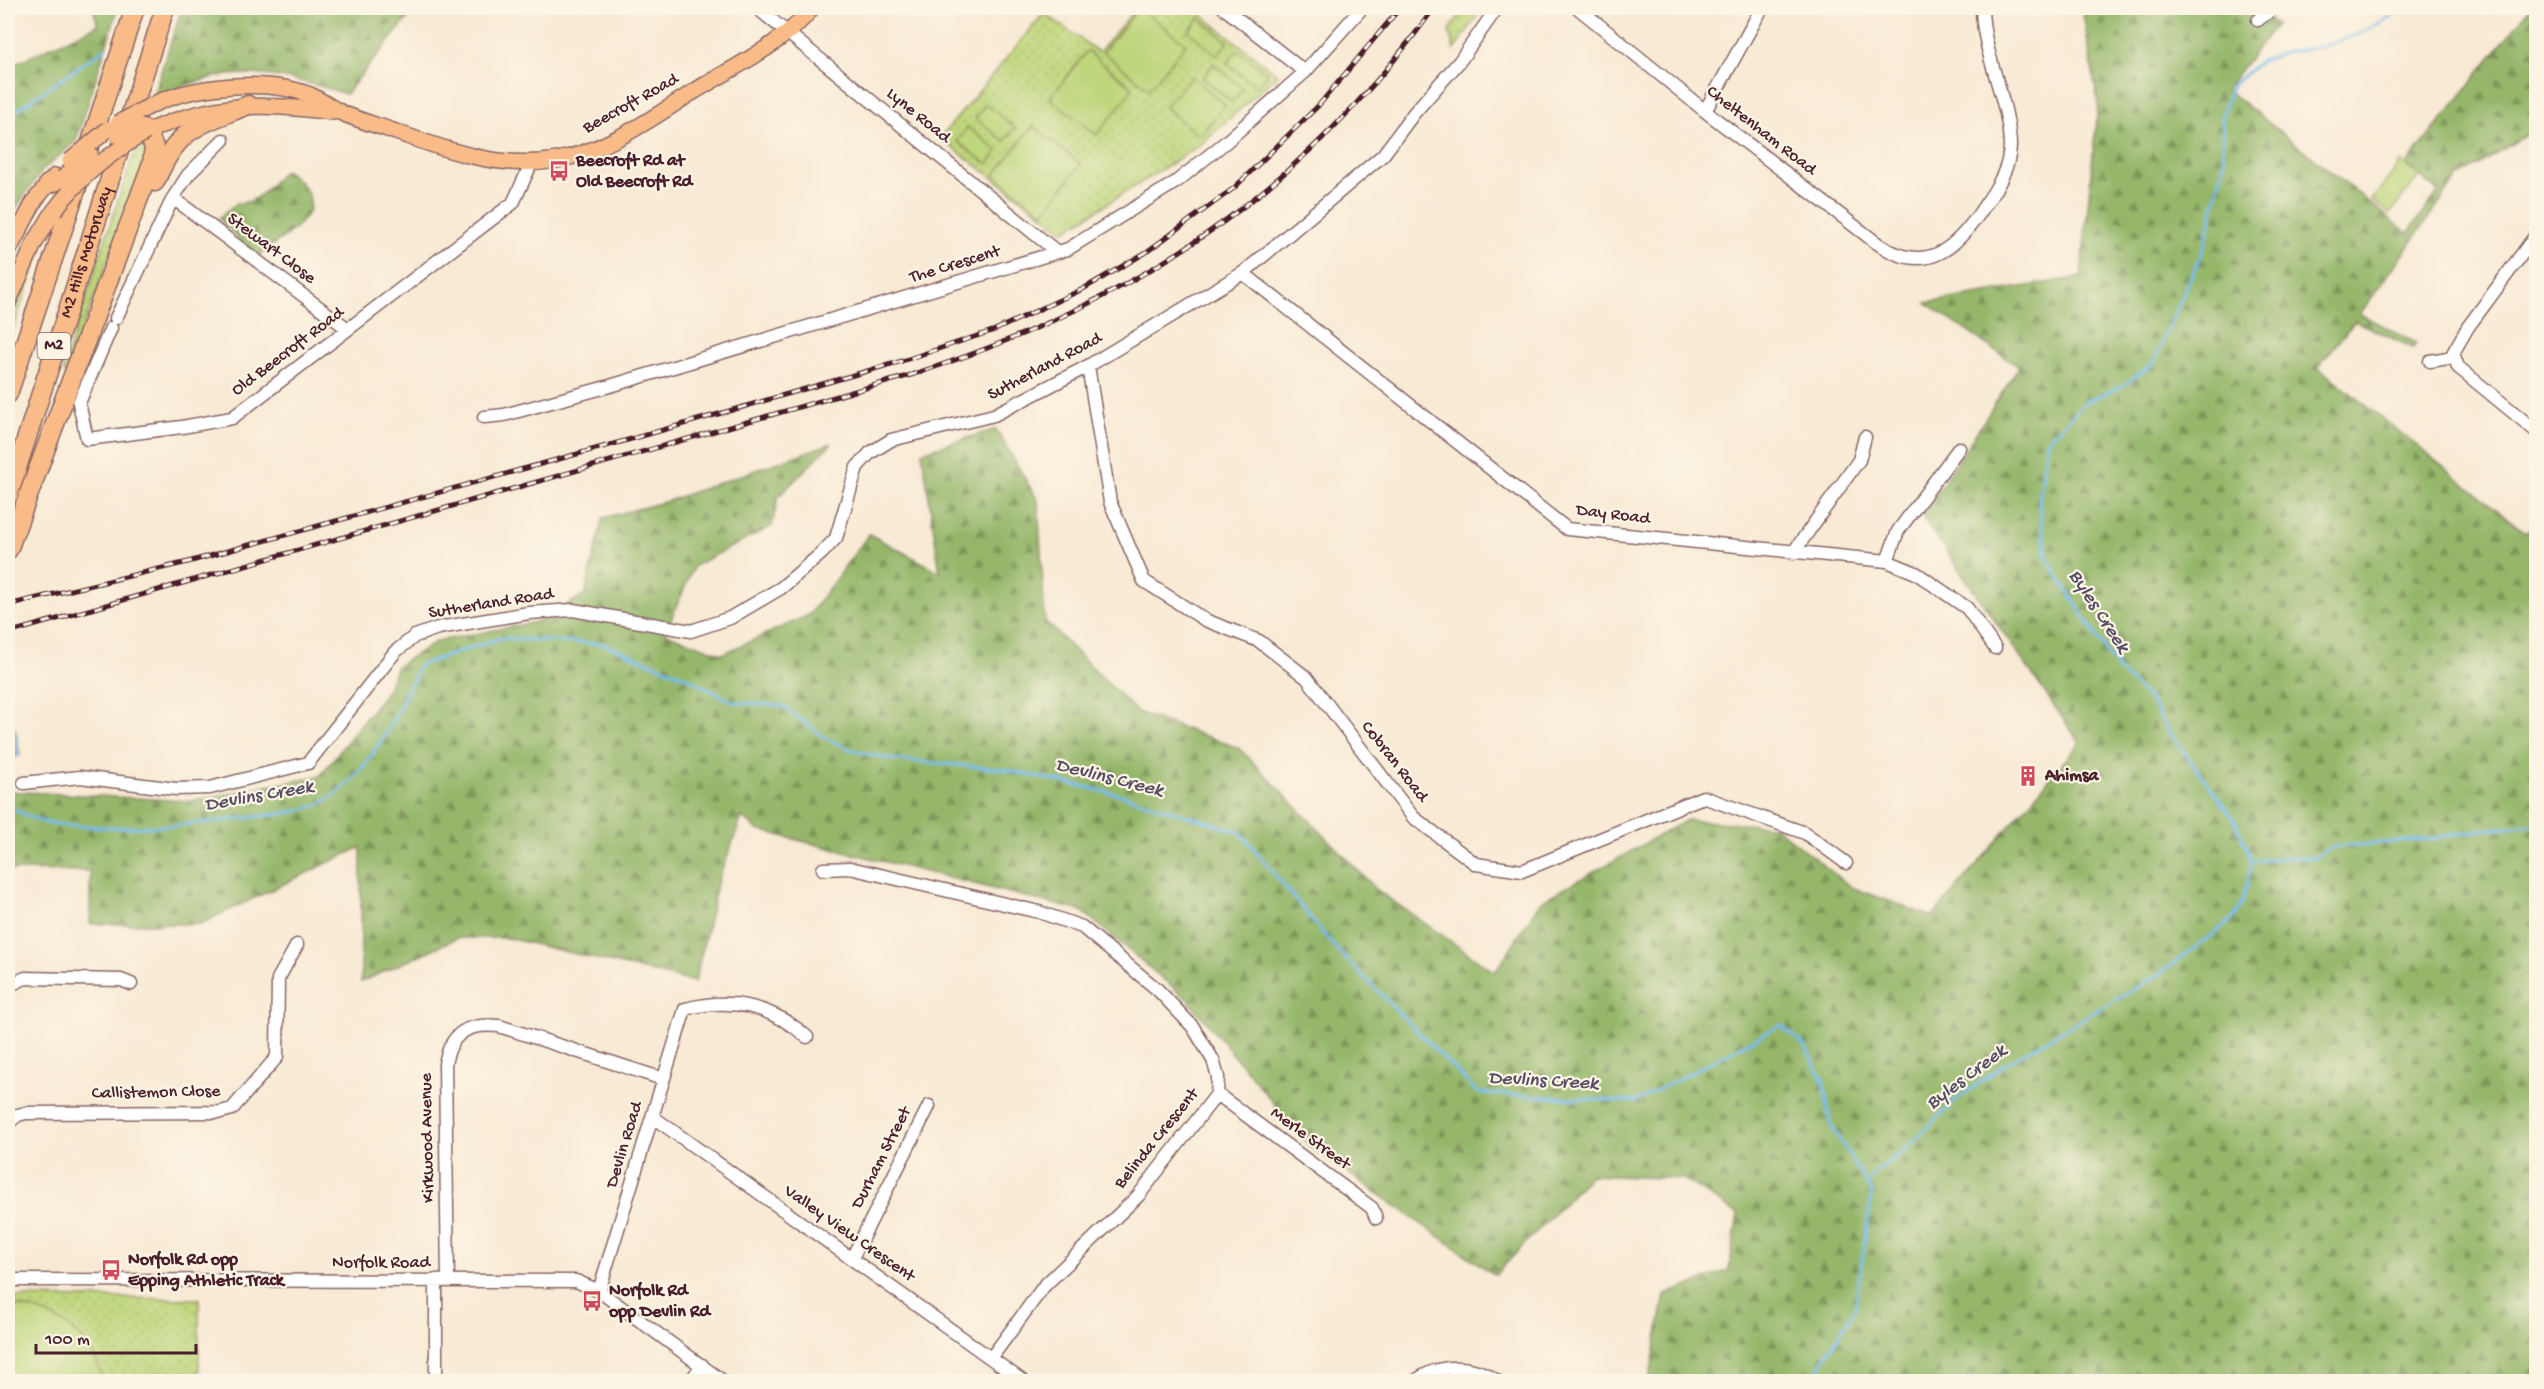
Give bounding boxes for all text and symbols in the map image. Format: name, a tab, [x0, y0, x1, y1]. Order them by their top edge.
street label: Beecroft Road	[579, 68, 684, 139]
street label: Cheltenham Road	[1702, 82, 1821, 181]
street label: Lyne Road	[882, 84, 956, 149]
place label: Beecroft Rd at Old Beecroft Rd	[575, 151, 695, 193]
bus stop icon: Beecroft Rd at Old Beecroft Rd	[547, 159, 571, 183]
street label: M2 Hills Motorway	[56, 184, 117, 320]
street label: Stewart Close	[222, 209, 320, 290]
street label: The Crescent	[906, 241, 1004, 289]
street label: Old Beecroft Road	[228, 302, 350, 401]
street label: Sutherland Road	[984, 327, 1107, 406]
road number: M2	[38, 333, 70, 359]
street label: Day Road	[1574, 500, 1653, 530]
water label: Byles Creek	[2063, 566, 2134, 660]
street label: Sutherland Road	[427, 584, 556, 624]
street label: Cobran Road	[1356, 717, 1433, 808]
water label: Devlins Creek	[1053, 755, 1167, 804]
building icon: Ahimsa	[2016, 764, 2040, 788]
place label: Ahimsa	[2044, 766, 2100, 787]
water label: Devlins Creek	[203, 776, 317, 818]
water label: Byles Creek	[1922, 1039, 2013, 1116]
water label: Devlins Creek	[1487, 1068, 1601, 1096]
street label: Kirkwood Avenue	[416, 1072, 440, 1203]
street label: Callistemon Close	[91, 1081, 221, 1105]
street label: Belinda Crescent	[1109, 1083, 1205, 1194]
street label: Devlin Road	[602, 1098, 648, 1192]
street label: Durham Street	[847, 1102, 917, 1213]
street label: Merle Street	[1266, 1103, 1355, 1176]
street label: Valley View Crescent	[779, 1180, 920, 1288]
place label: Norfolk Rd opp Epping Athletic Track	[128, 1250, 286, 1292]
street label: Norfolk Road	[332, 1253, 431, 1274]
bus stop icon: Norfolk Rd opp Epping Athletic Track	[99, 1258, 123, 1282]
place label: Norfolk Rd opp Devlin Rd	[608, 1281, 712, 1323]
bus stop icon: Norfolk Rd opp Devlin Rd	[580, 1289, 604, 1313]
scale bar	[36, 1317, 196, 1355]
text: 100 m	[44, 1330, 90, 1351]

